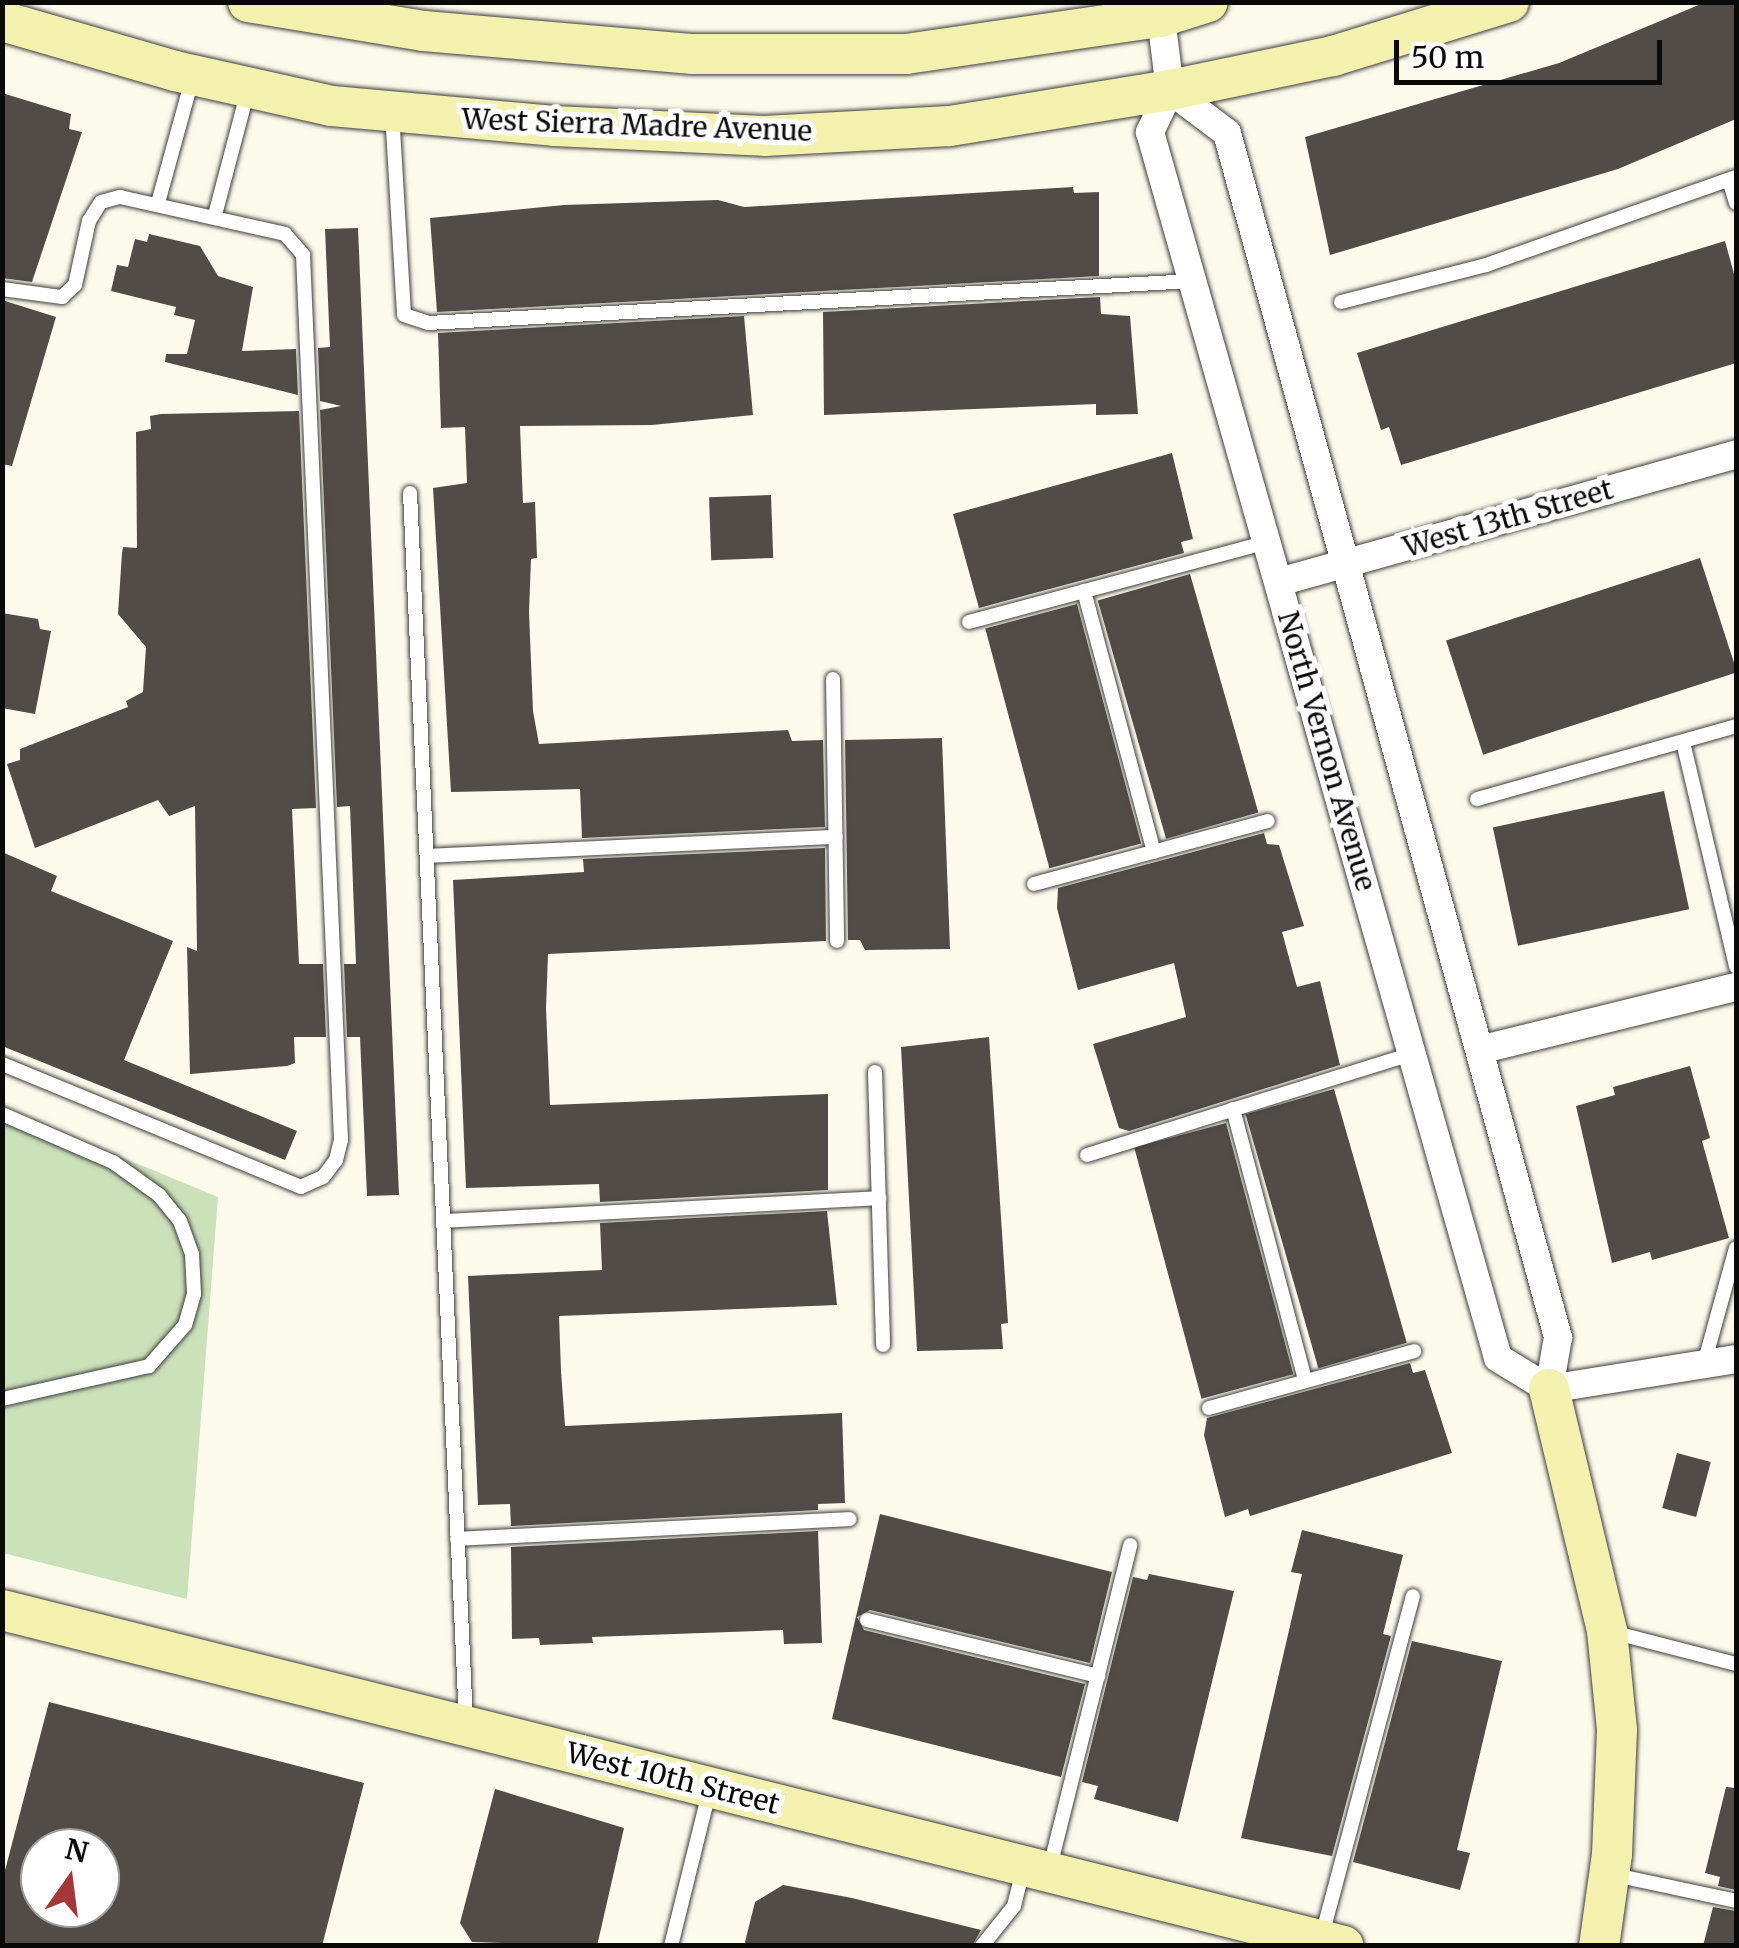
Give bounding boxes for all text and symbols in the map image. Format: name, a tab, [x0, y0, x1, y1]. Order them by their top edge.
scale bar	[1399, 20, 1666, 82]
text: 50 m	[1411, 38, 1484, 76]
street label: West Sierra Madre Avenue	[461, 102, 813, 148]
street label: West 13th Street	[1399, 472, 1617, 564]
street label: North Vernon Avenue	[1271, 608, 1383, 894]
street label: West 10th Street	[563, 1735, 783, 1821]
north arrow	[20, 1828, 120, 1928]
text: N	[62, 1831, 92, 1871]

